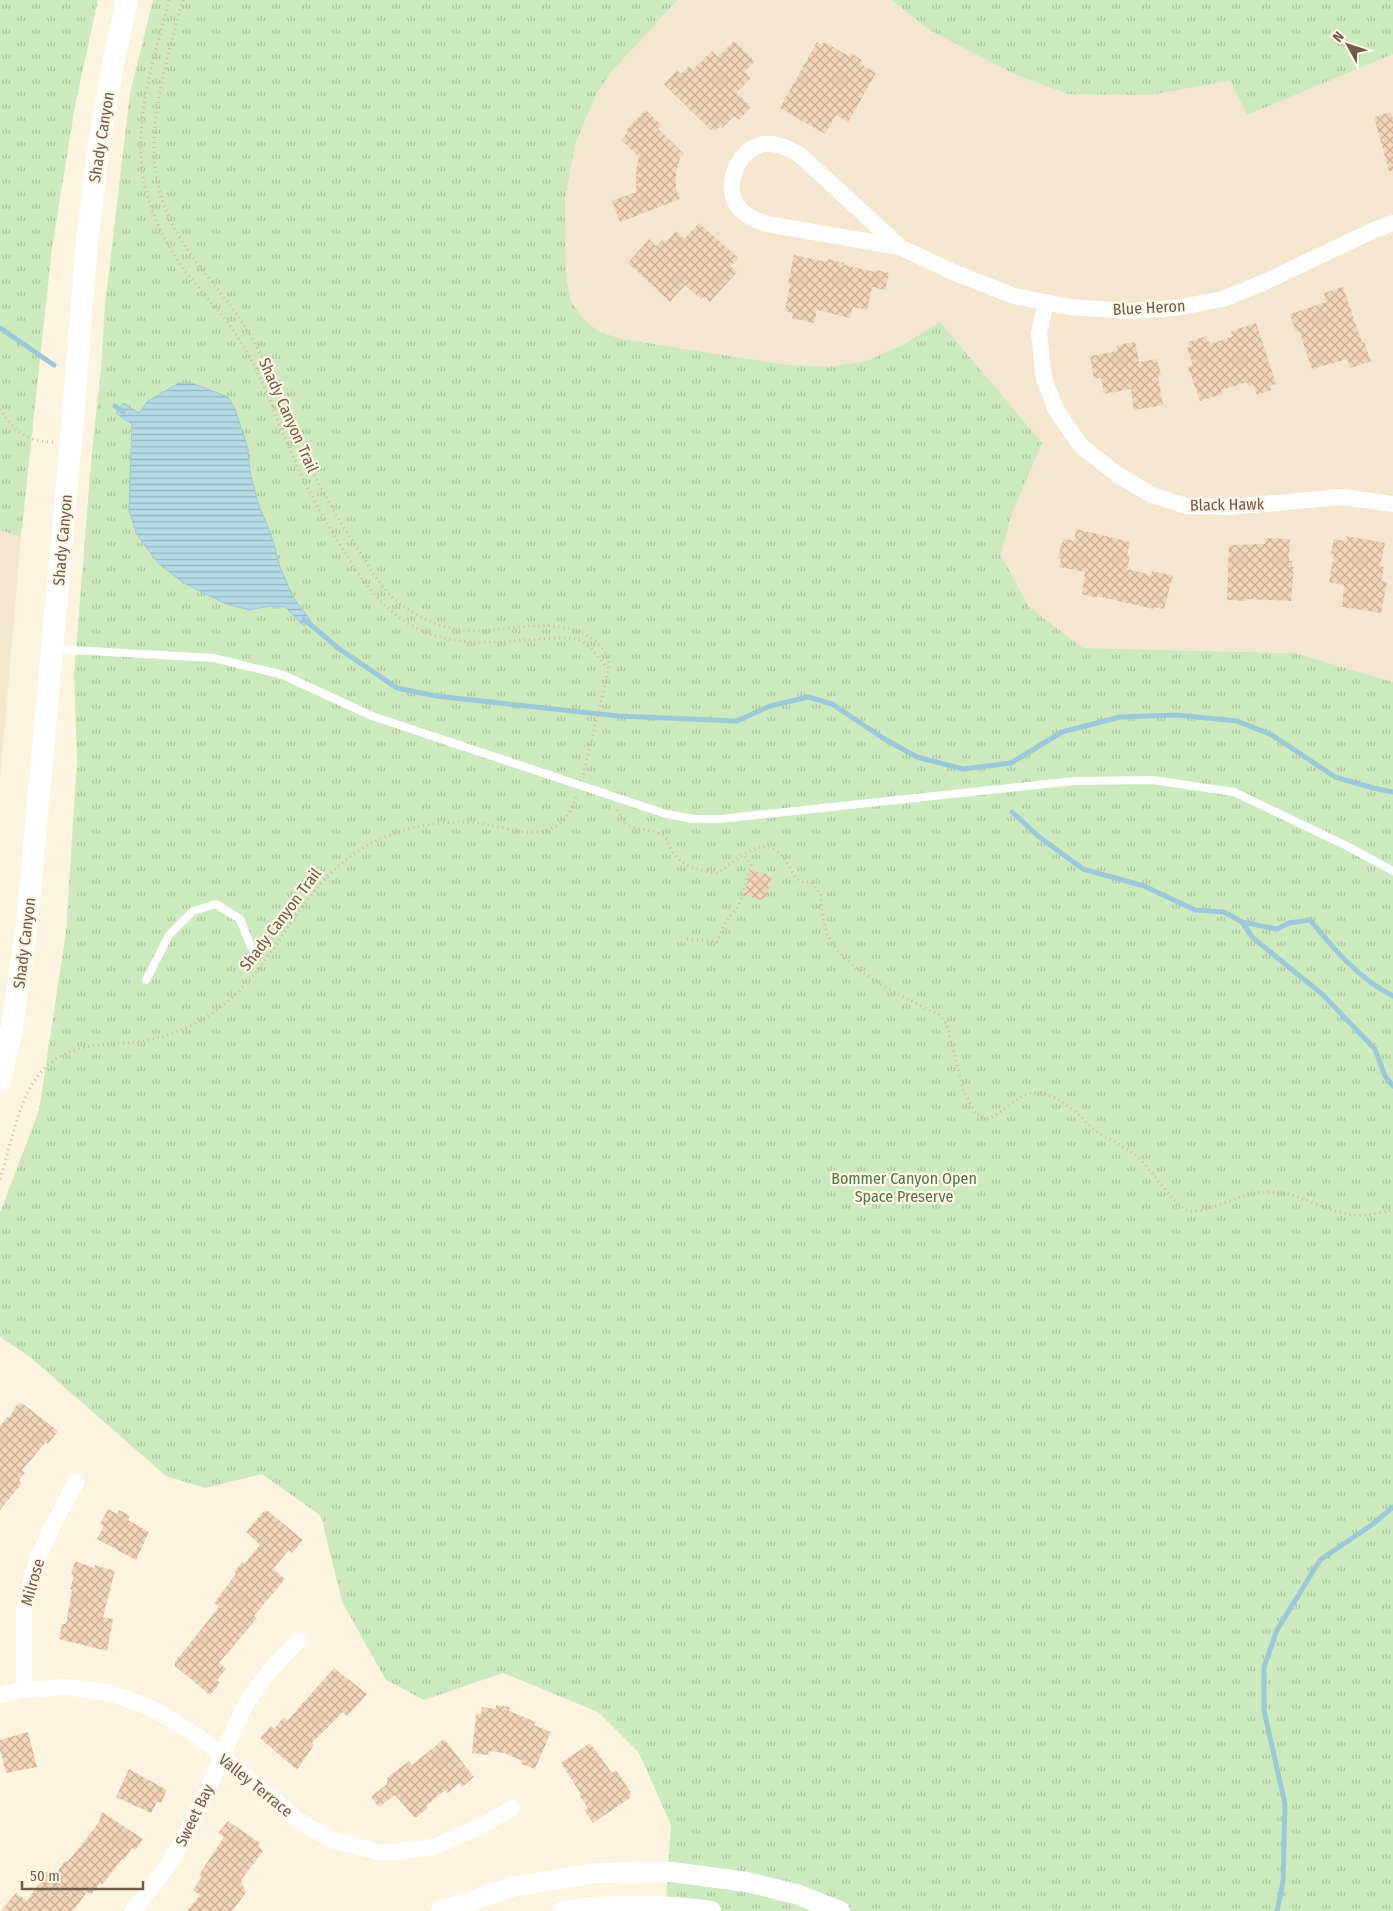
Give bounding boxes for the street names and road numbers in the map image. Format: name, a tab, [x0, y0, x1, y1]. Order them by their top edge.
street label: Shady Canyon	[85, 90, 118, 184]
street label: Blue Heron	[1112, 296, 1186, 319]
street label: Shady Canyon Trail	[255, 355, 322, 476]
street label: Shady Canyon	[49, 494, 76, 587]
street label: Black Hawk	[1190, 494, 1265, 515]
street label: Shady Canyon Trail	[236, 864, 325, 974]
street label: Shady Canyon	[9, 896, 40, 990]
street label: Milrose	[17, 1556, 48, 1608]
street label: Valley Terrace	[215, 1750, 297, 1821]
street label: Sweet Bay	[171, 1780, 218, 1849]

